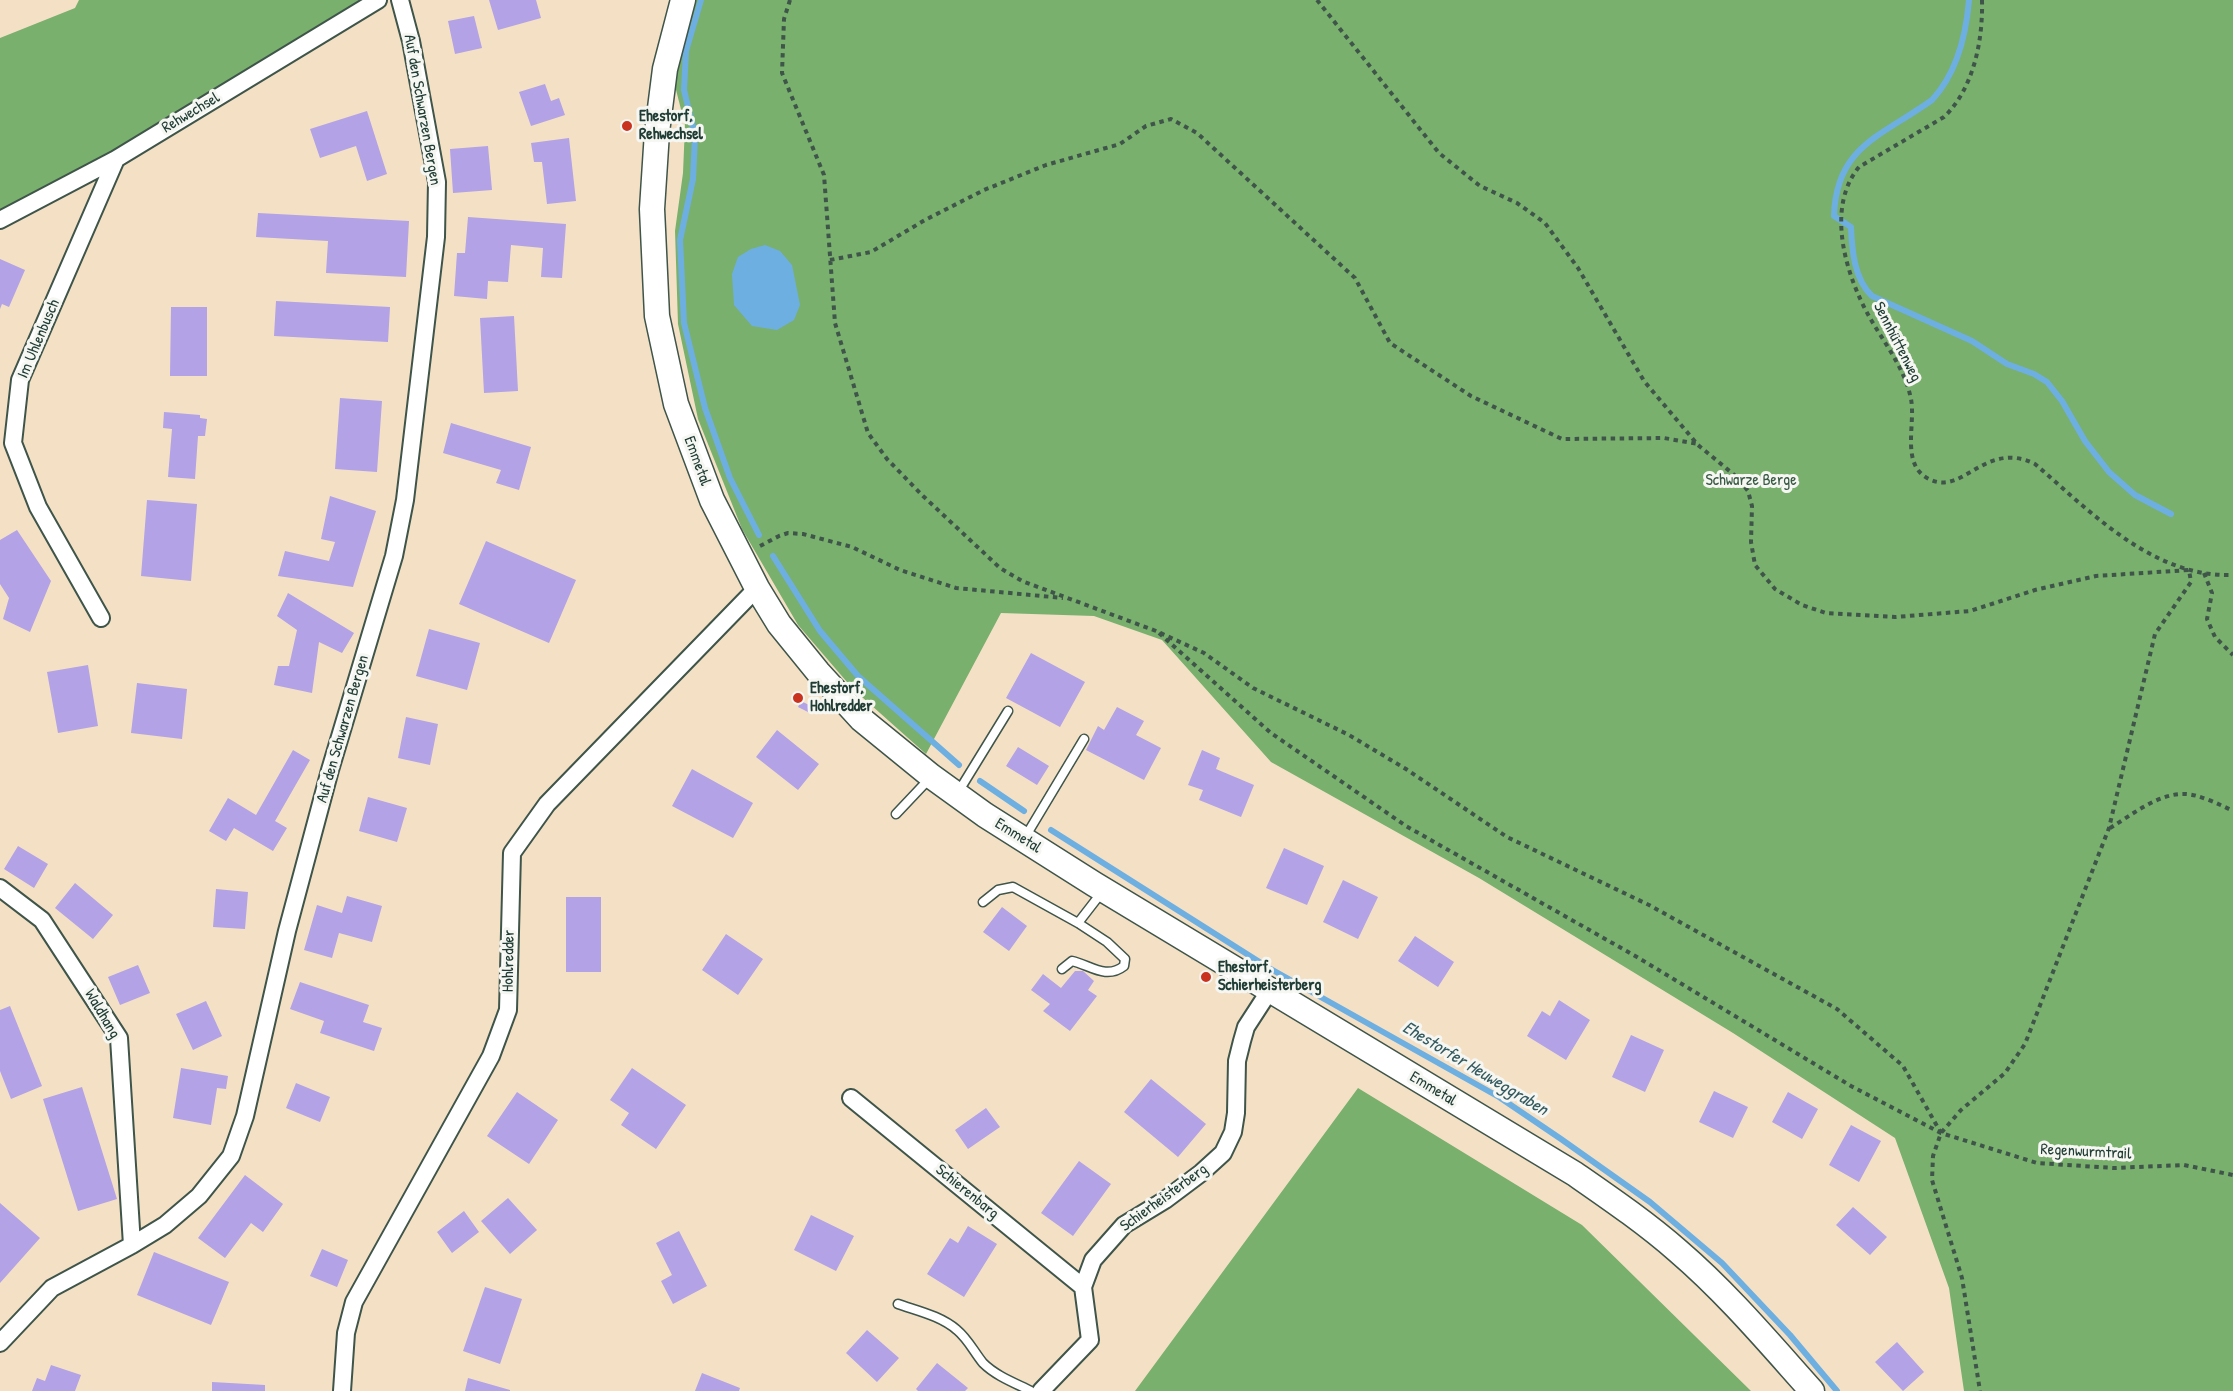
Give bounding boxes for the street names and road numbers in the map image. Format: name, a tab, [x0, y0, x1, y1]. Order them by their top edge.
street label: Auf den Schwarzen Bergen	[399, 33, 445, 187]
street label: Rehwechsel	[159, 88, 223, 138]
street label: Im Uhlenbusch	[14, 297, 64, 381]
street label: Sennhüttenweg	[1869, 299, 1925, 385]
street label: Emmetal	[679, 434, 715, 488]
street label: Auf den Schwarzen Bergen	[313, 653, 373, 805]
street label: Emmetal	[991, 814, 1045, 858]
street label: Hohlredder	[499, 930, 519, 992]
street label: Waldhang	[80, 986, 124, 1042]
street label: Emmetal	[1406, 1068, 1460, 1110]
street label: Regenwurmtrail	[2040, 1140, 2132, 1164]
street label: Schierheisterberg	[1116, 1160, 1212, 1236]
street label: Schierenbarg	[931, 1161, 1003, 1223]

